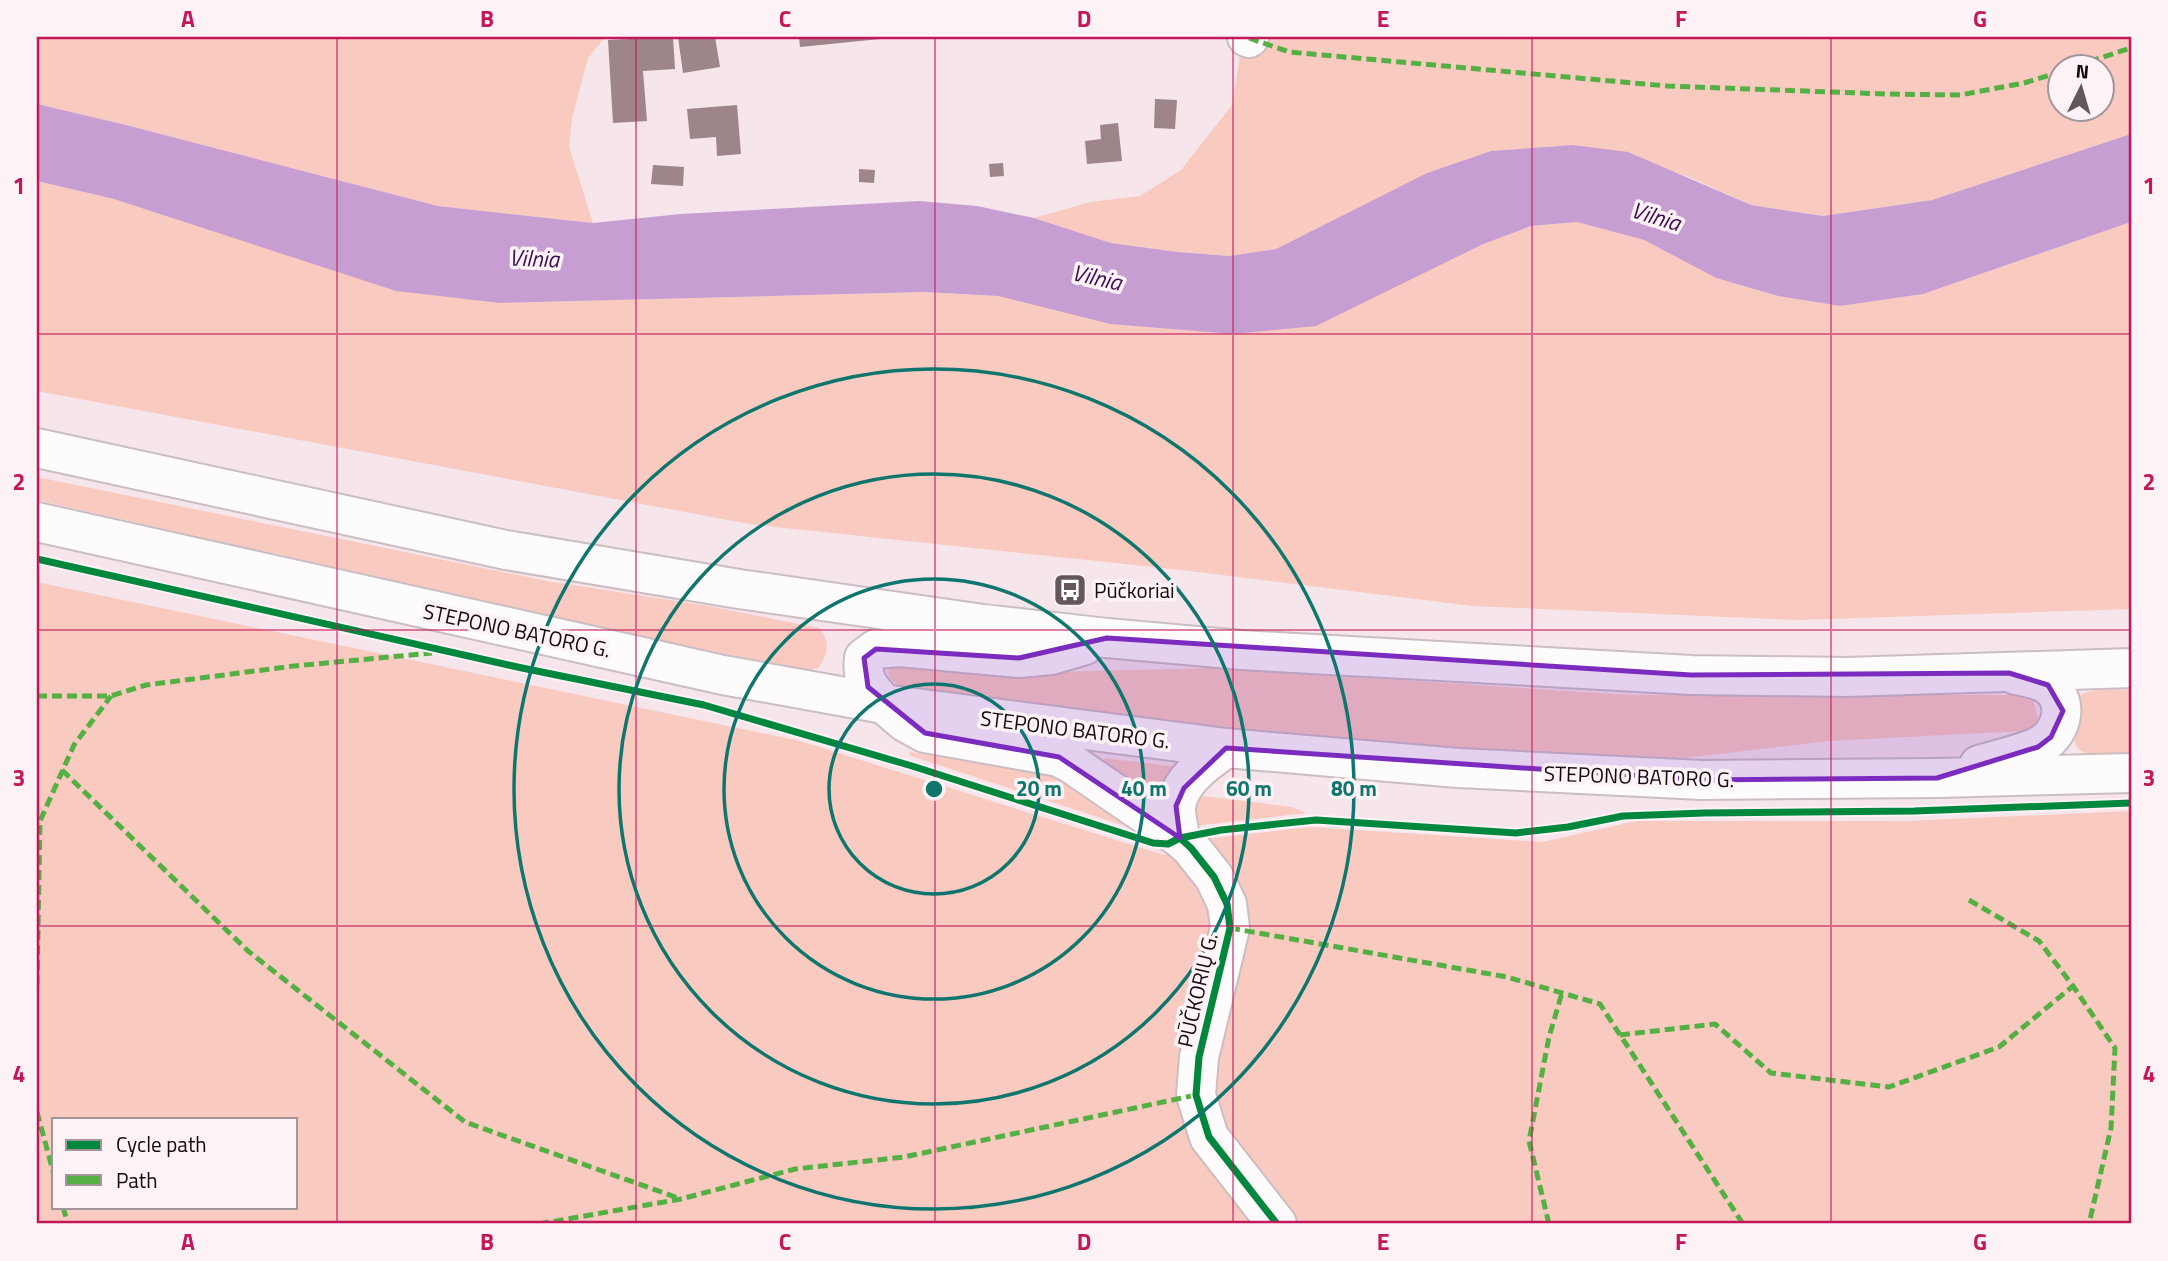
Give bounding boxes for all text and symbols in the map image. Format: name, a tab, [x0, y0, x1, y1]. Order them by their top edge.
text: A	[181, 1, 195, 36]
text: B	[480, 1, 494, 36]
text: C	[779, 1, 791, 36]
text: D	[1077, 1, 1091, 36]
text: E	[1377, 1, 1389, 36]
text: F	[1675, 1, 1687, 36]
text: G	[1973, 1, 1987, 36]
north arrow	[2046, 52, 2116, 122]
text: N	[2075, 56, 2090, 86]
text: 1	[13, 168, 25, 203]
text: 1	[2143, 168, 2155, 203]
water label: Vilnia	[1627, 192, 1686, 240]
water label: Vilnia	[508, 240, 561, 276]
water label: Vilnia	[1069, 254, 1127, 300]
text: 2	[13, 464, 25, 499]
text: 2	[2143, 464, 2155, 499]
bus stop icon: Pūčkoriai	[1051, 571, 1089, 609]
place label: Pūčkoriai	[1094, 574, 1175, 606]
street label: STEPONO BATORO G.	[420, 595, 614, 665]
street label: STEPONO BATORO G.	[978, 702, 1172, 756]
street label: STEPONO BATORO G.	[1543, 757, 1735, 795]
text: 3	[13, 760, 25, 795]
text: 3	[2143, 760, 2155, 795]
text: 20 m	[1016, 772, 1062, 804]
text: 40 m	[1121, 772, 1167, 804]
text: 60 m	[1226, 772, 1272, 804]
text: 80 m	[1331, 772, 1377, 804]
centre of rings	[922, 777, 946, 801]
street label: PŪČKORIŲ G.	[1168, 930, 1226, 1050]
text: 4	[13, 1056, 25, 1091]
text: 4	[2143, 1056, 2155, 1091]
legend	[52, 1118, 298, 1208]
text: Cycle path	[116, 1128, 207, 1160]
text: Path	[116, 1164, 158, 1196]
text: A	[181, 1224, 195, 1259]
text: B	[480, 1224, 494, 1259]
text: C	[779, 1224, 791, 1259]
text: D	[1077, 1224, 1091, 1259]
text: E	[1377, 1224, 1389, 1259]
text: F	[1675, 1224, 1687, 1259]
text: G	[1973, 1224, 1987, 1259]

